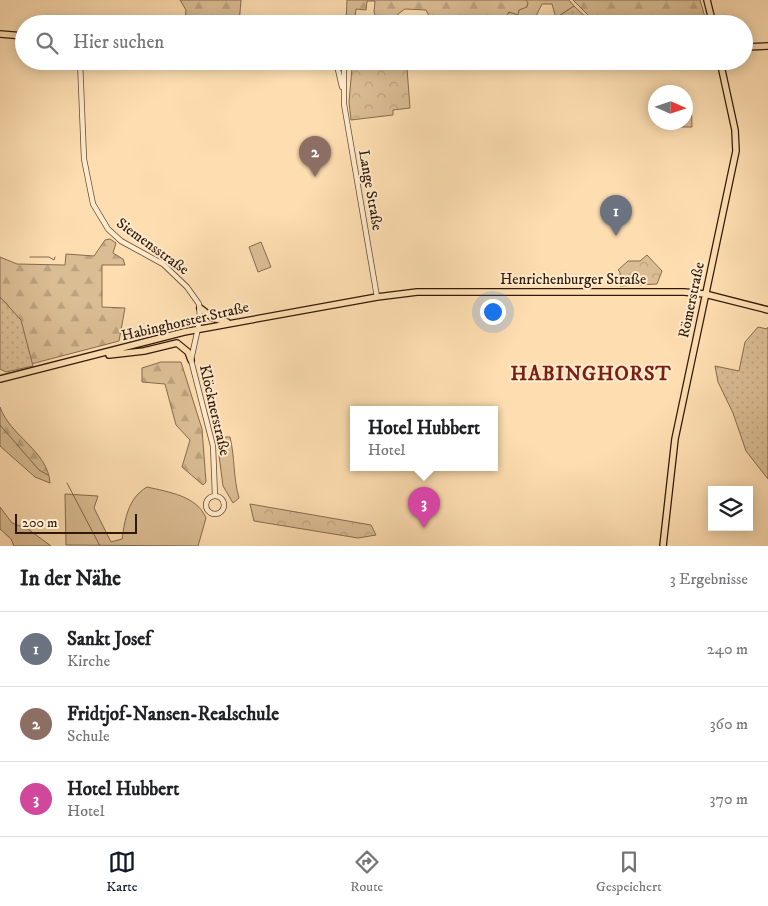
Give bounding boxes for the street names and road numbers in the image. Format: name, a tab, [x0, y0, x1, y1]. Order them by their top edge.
street label: Lange Straße	[354, 148, 387, 232]
street label: Siemensstraße	[113, 214, 193, 279]
street label: Römerstraße	[674, 260, 709, 340]
street label: Henrichenburger Straße	[500, 270, 646, 289]
street label: Habinghorster Straße	[119, 298, 251, 345]
street label: Klöcknerstraße	[195, 363, 234, 457]

